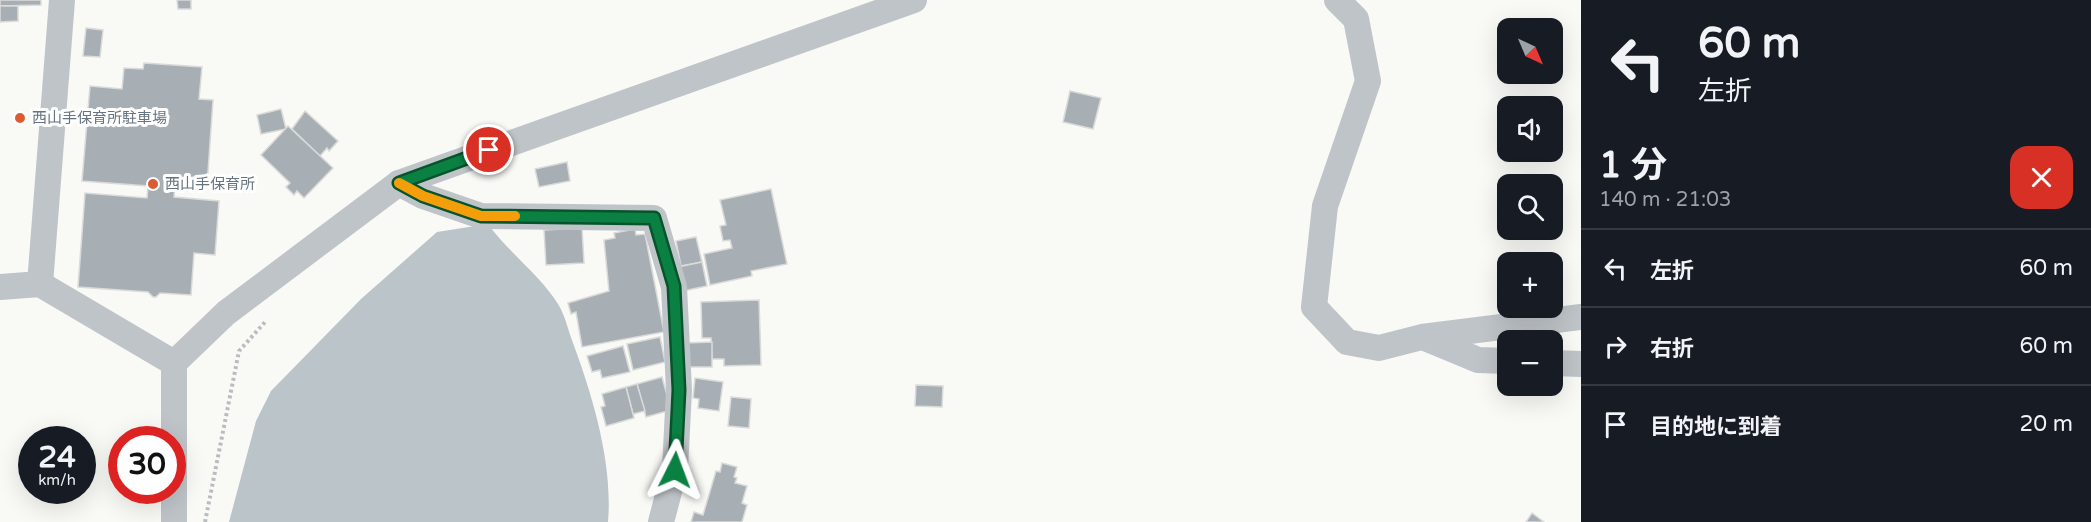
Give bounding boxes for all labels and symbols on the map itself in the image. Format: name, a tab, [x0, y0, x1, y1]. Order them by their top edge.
north arrow	[1497, 18, 1563, 84]
place label: 西山手保育所駐車場	[32, 109, 167, 127]
marker: 西山手保育所駐車場	[13, 111, 27, 125]
pin	[463, 124, 514, 175]
place label: 西山手保育所	[165, 175, 255, 193]
marker: 西山手保育所	[146, 177, 160, 191]
speed limit sign: 30	[108, 426, 186, 504]
position arrow	[643, 438, 707, 502]

